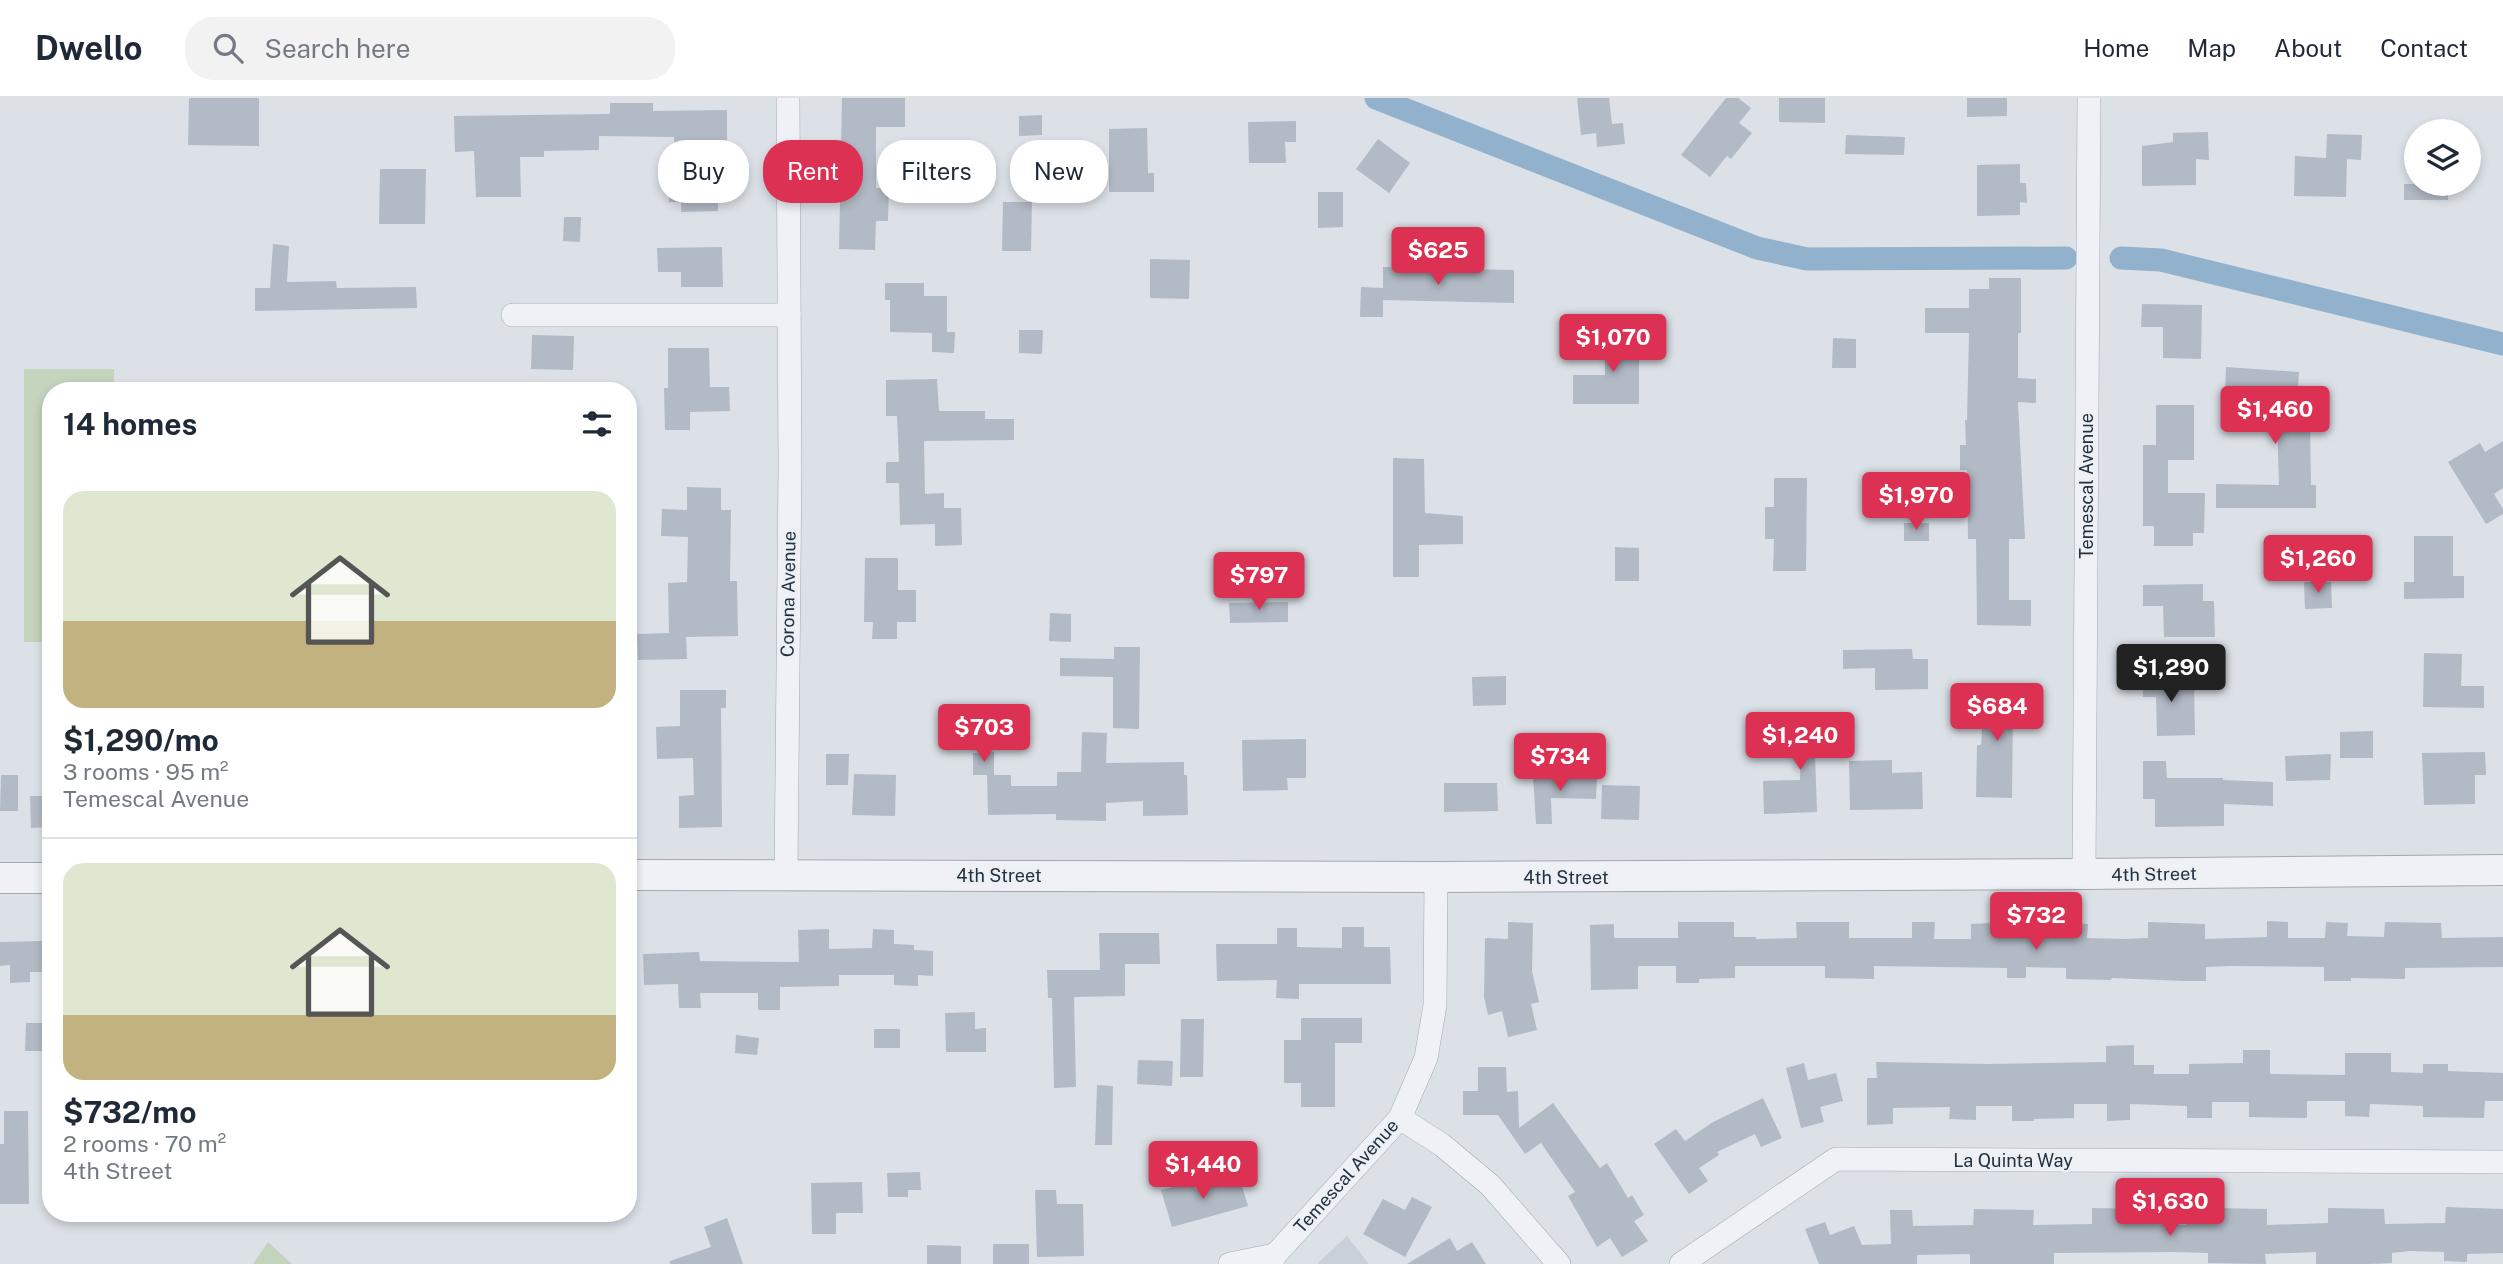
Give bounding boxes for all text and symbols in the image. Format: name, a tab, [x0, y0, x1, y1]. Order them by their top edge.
search box	[185, 17, 675, 80]
text: Dwello	[35, 29, 143, 67]
icon: search	[209, 29, 247, 67]
text: Search here	[265, 33, 411, 64]
text: Home	[2083, 34, 2149, 62]
text: Map	[2187, 34, 2236, 62]
text: About	[2274, 34, 2342, 62]
text: Contact	[2380, 34, 2468, 62]
map controls	[2404, 119, 2481, 196]
button: layers	[2404, 119, 2481, 196]
chip: Buy	[658, 140, 749, 203]
chip: Rent	[763, 140, 863, 203]
chip: Filters	[877, 140, 996, 203]
chip: New	[1010, 140, 1108, 203]
pin: $625	[1397, 228, 1479, 287]
text: $625	[1408, 236, 1468, 263]
pin: $1,070	[1556, 314, 1670, 374]
text: $1,070	[1575, 323, 1651, 350]
pin: $1,460	[2218, 386, 2332, 446]
text: $1,460	[2237, 395, 2313, 422]
icon: filters	[578, 405, 616, 443]
text: 14 homes	[63, 406, 197, 442]
street label: Temescal Avenue	[2076, 413, 2097, 559]
pin: $1,970	[1859, 472, 1973, 532]
text: $1,970	[1878, 481, 1954, 508]
street label: Corona Avenue	[776, 531, 800, 657]
pin: $1,260	[2261, 536, 2375, 595]
icon: home	[277, 537, 403, 663]
text: $1,260	[2280, 544, 2356, 571]
pin: $797	[1218, 552, 1300, 612]
text: $797	[1229, 561, 1289, 588]
pin: $1,290	[2114, 644, 2228, 704]
text: $1,290	[2133, 653, 2209, 680]
pin: $684	[1956, 684, 2038, 743]
text: $684	[1966, 692, 2028, 719]
pin: $703	[943, 704, 1025, 764]
pin: $1,240	[1743, 712, 1857, 772]
text: $703	[954, 713, 1014, 740]
text: $1,240	[1762, 721, 1838, 748]
text: $1,290/mo	[63, 722, 219, 758]
pin: $734	[1519, 734, 1601, 793]
text: $734	[1530, 742, 1590, 769]
text: 3 rooms · 95 m²	[63, 758, 229, 785]
text: Temescal Avenue	[63, 785, 249, 812]
street label: 4th Street	[2111, 863, 2197, 885]
street label: 4th Street	[956, 865, 1042, 886]
street label: 4th Street	[1523, 867, 1609, 888]
pin: $732	[1995, 892, 2077, 952]
text: $732	[2006, 901, 2066, 928]
icon: home	[277, 909, 403, 1035]
text: $732/mo	[63, 1094, 196, 1130]
street label: Temescal Avenue	[1289, 1115, 1403, 1237]
text: 2 rooms · 70 m²	[63, 1130, 226, 1157]
pin: $1,440	[1146, 1142, 1260, 1201]
text: $1,440	[1165, 1150, 1241, 1177]
street label: La Quinta Way	[1953, 1150, 2073, 1171]
text: 4th Street	[63, 1157, 172, 1184]
pin: $1,630	[2113, 1178, 2227, 1238]
text: $1,630	[2131, 1187, 2209, 1214]

